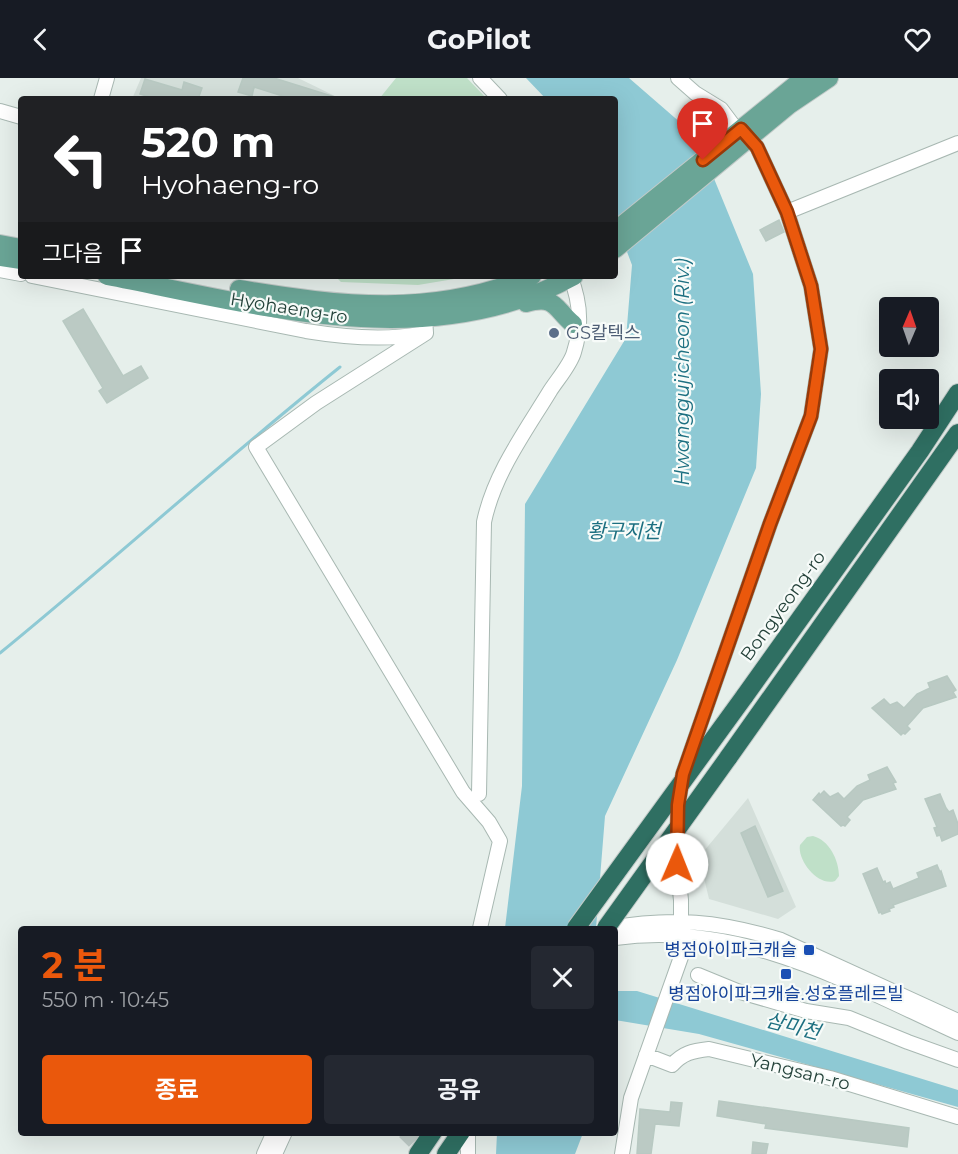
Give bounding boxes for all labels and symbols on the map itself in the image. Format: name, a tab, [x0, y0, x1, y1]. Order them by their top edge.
pin	[677, 98, 728, 160]
water label: Hwanggujicheon (Riv.)	[670, 258, 694, 486]
street label: Hyohaeng-ro	[229, 288, 349, 328]
north arrow	[879, 297, 939, 357]
place label: GS칼텍스	[566, 322, 641, 344]
marker: GS칼텍스	[547, 326, 561, 340]
water label: 황구지천	[587, 519, 663, 543]
street label: Bongyeong-ro	[736, 547, 830, 665]
position arrow	[645, 832, 709, 896]
place label: 병점아이파크캐슬	[665, 939, 797, 961]
marker: 병점아이파크캐슬	[802, 943, 816, 957]
marker: 병점아이파크캐슬.성호플레르빌	[779, 967, 793, 981]
place label: 병점아이파크캐슬.성호플레르빌	[668, 983, 904, 1005]
water label: 삼미천	[763, 1008, 825, 1045]
street label: Yangsan-ro	[748, 1049, 852, 1095]

